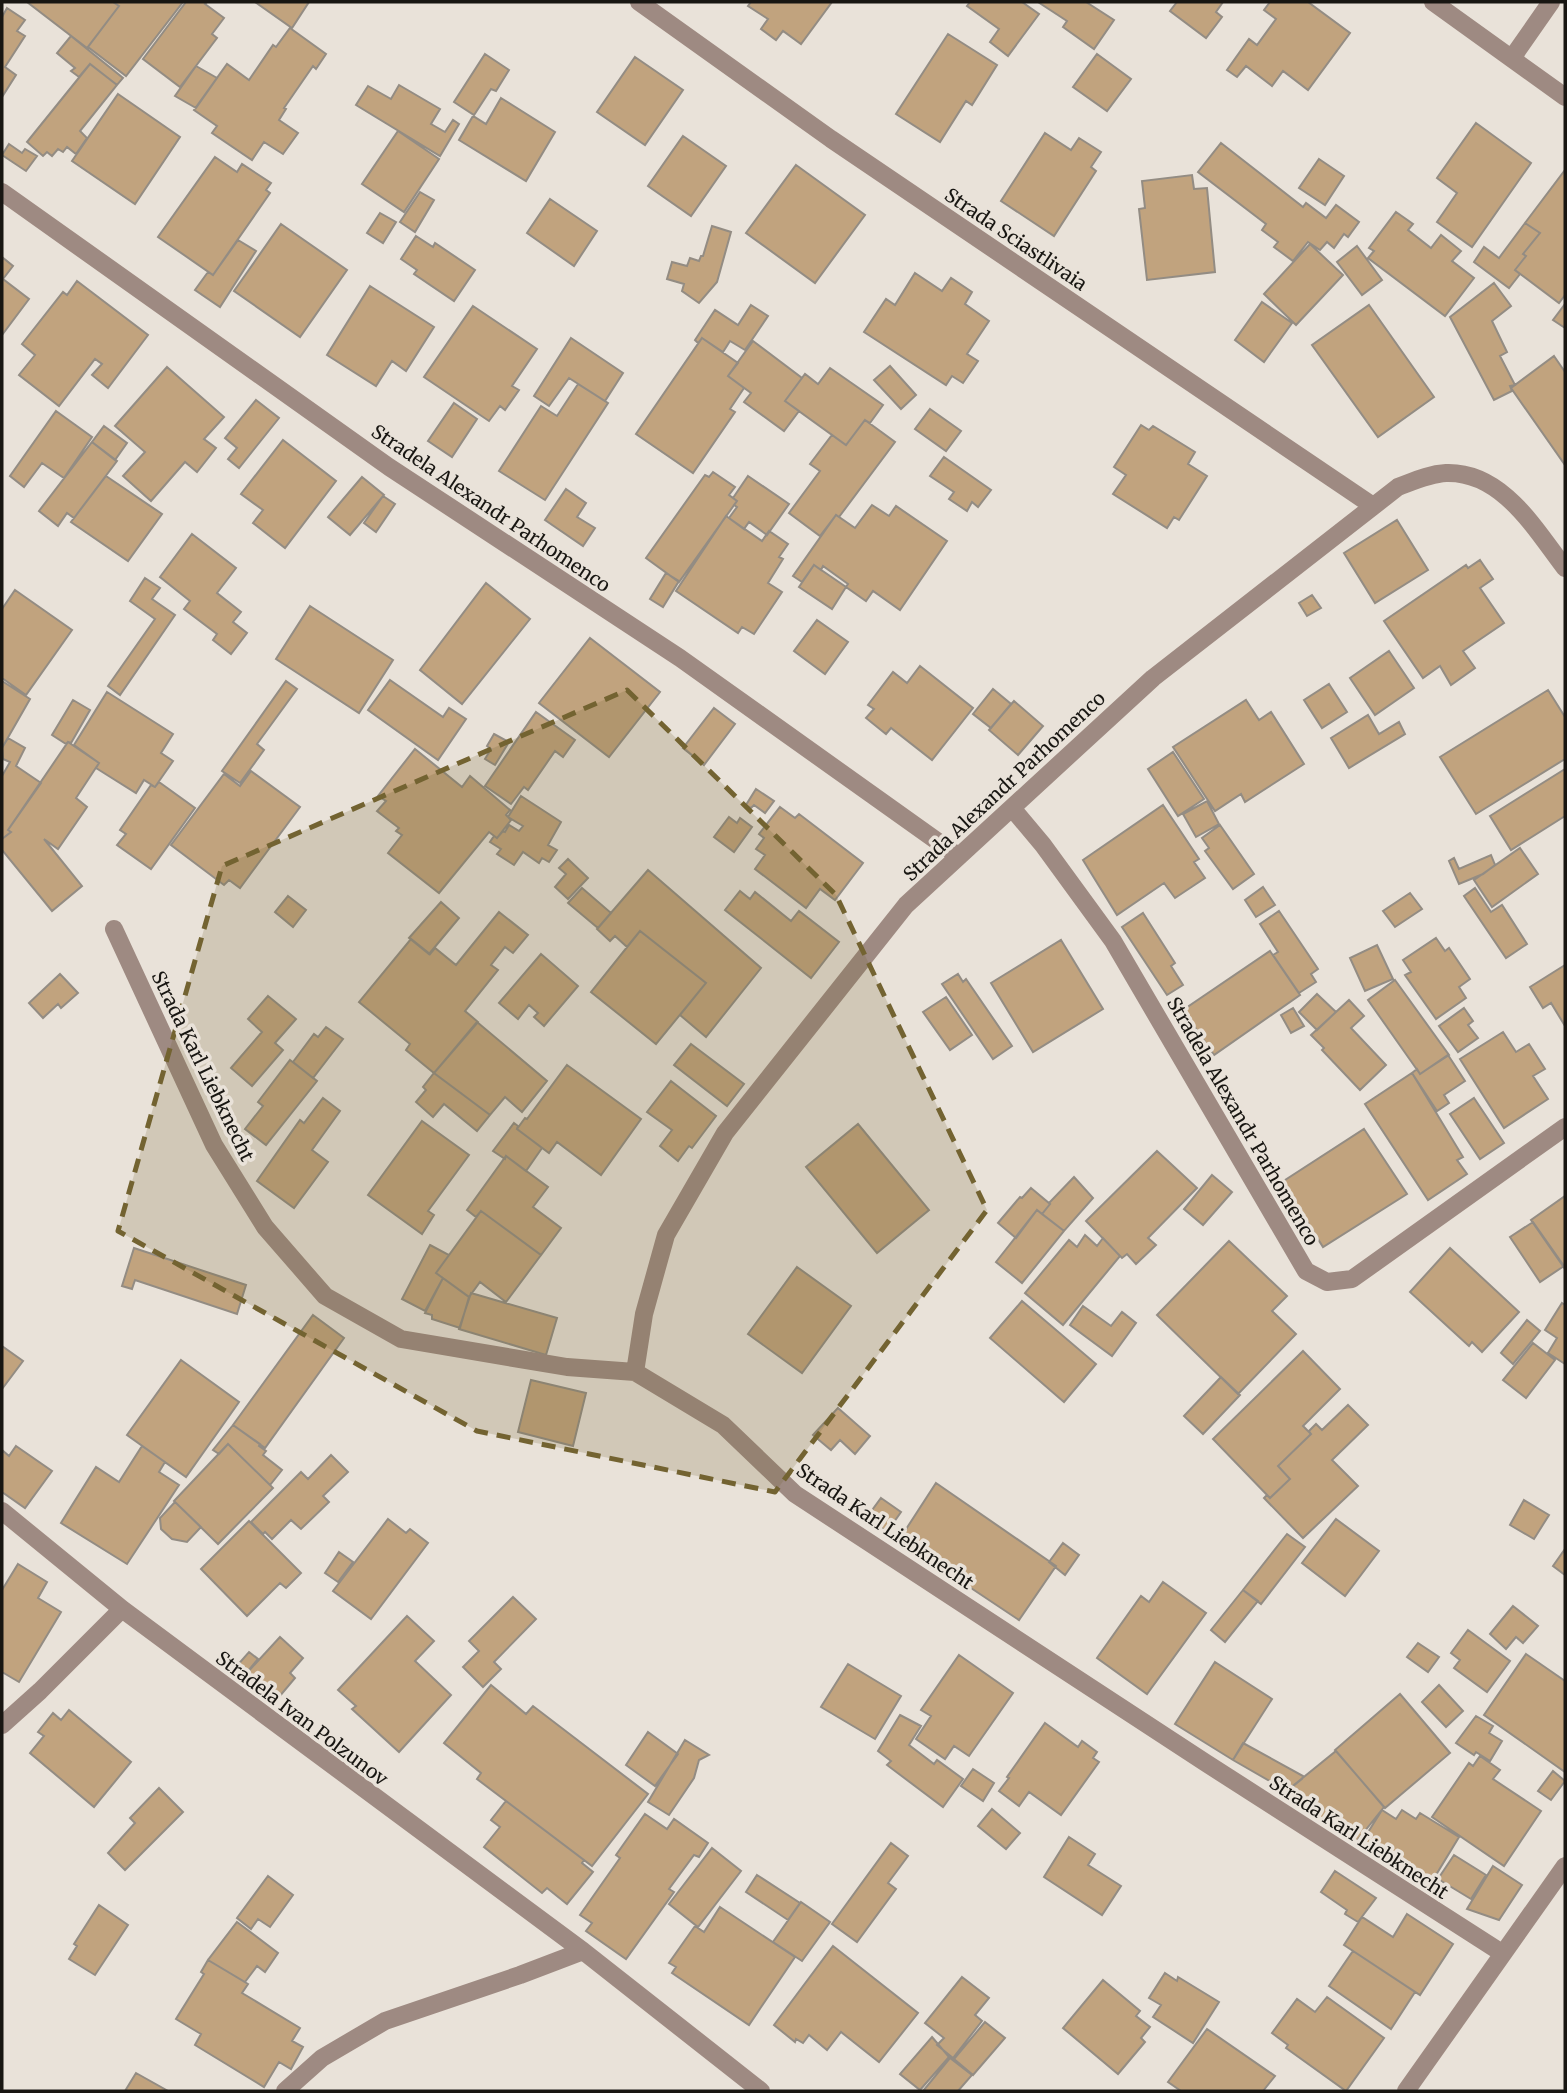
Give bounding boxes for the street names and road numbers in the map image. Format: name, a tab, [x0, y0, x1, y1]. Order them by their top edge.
street label: Strada Sciastlivaia	[940, 182, 1092, 296]
street label: Stradela Alexandr Parhomenco	[367, 419, 615, 597]
street label: Strada Alexandr Parhomenco	[898, 686, 1110, 886]
street label: Strada Karl Liebknecht	[147, 967, 260, 1166]
street label: Stradela Alexandr Parhomenco	[1162, 992, 1324, 1250]
street label: Strada Karl Liebknecht	[792, 1458, 979, 1595]
street label: Stradela Ivan Polzunov	[211, 1645, 393, 1791]
street label: Strada Karl Liebknecht	[1265, 1770, 1453, 1904]

